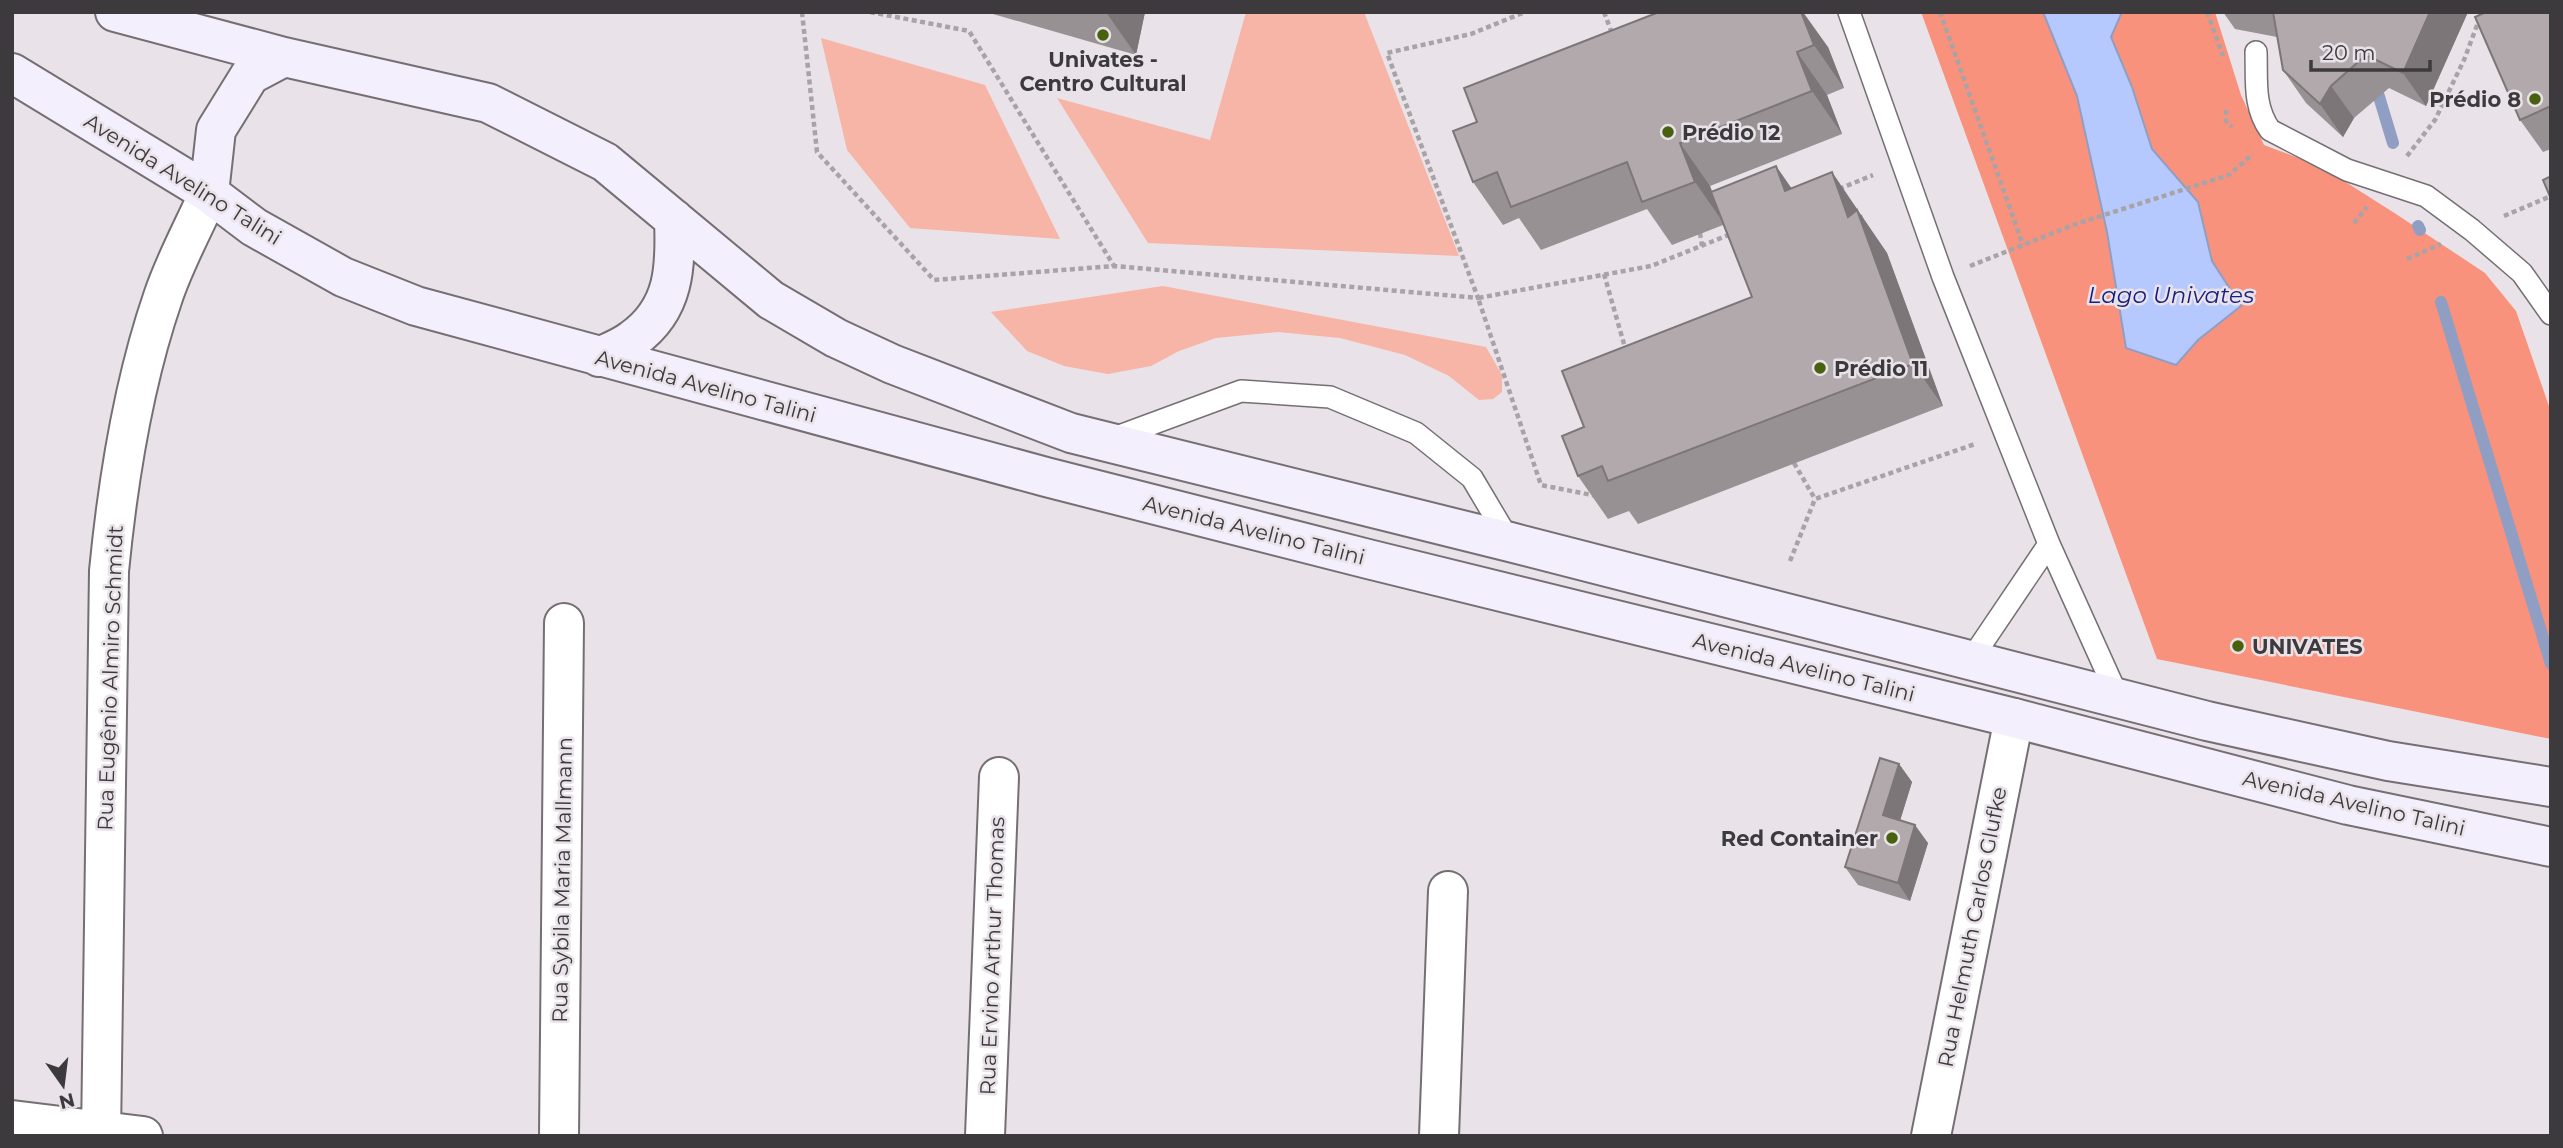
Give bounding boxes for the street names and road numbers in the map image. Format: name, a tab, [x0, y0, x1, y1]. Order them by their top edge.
street label: Avenida Avelino Talini	[80, 108, 286, 250]
street label: Avenida Avelino Talini	[593, 344, 819, 428]
street label: Avenida Avelino Talini	[1141, 490, 1367, 570]
street label: Rua Eugênio Almiro Schmidt	[92, 525, 128, 831]
street label: Avenida Avelino Talini	[1691, 627, 1917, 707]
street label: Rua Sybila Maria Mallmann	[547, 737, 577, 1023]
street label: Avenida Avelino Talini	[2240, 765, 2468, 841]
street label: Rua Helmuth Carlos Glufke	[1933, 785, 2011, 1069]
street label: Rua Ervino Arthur Thomas	[975, 816, 1009, 1096]

